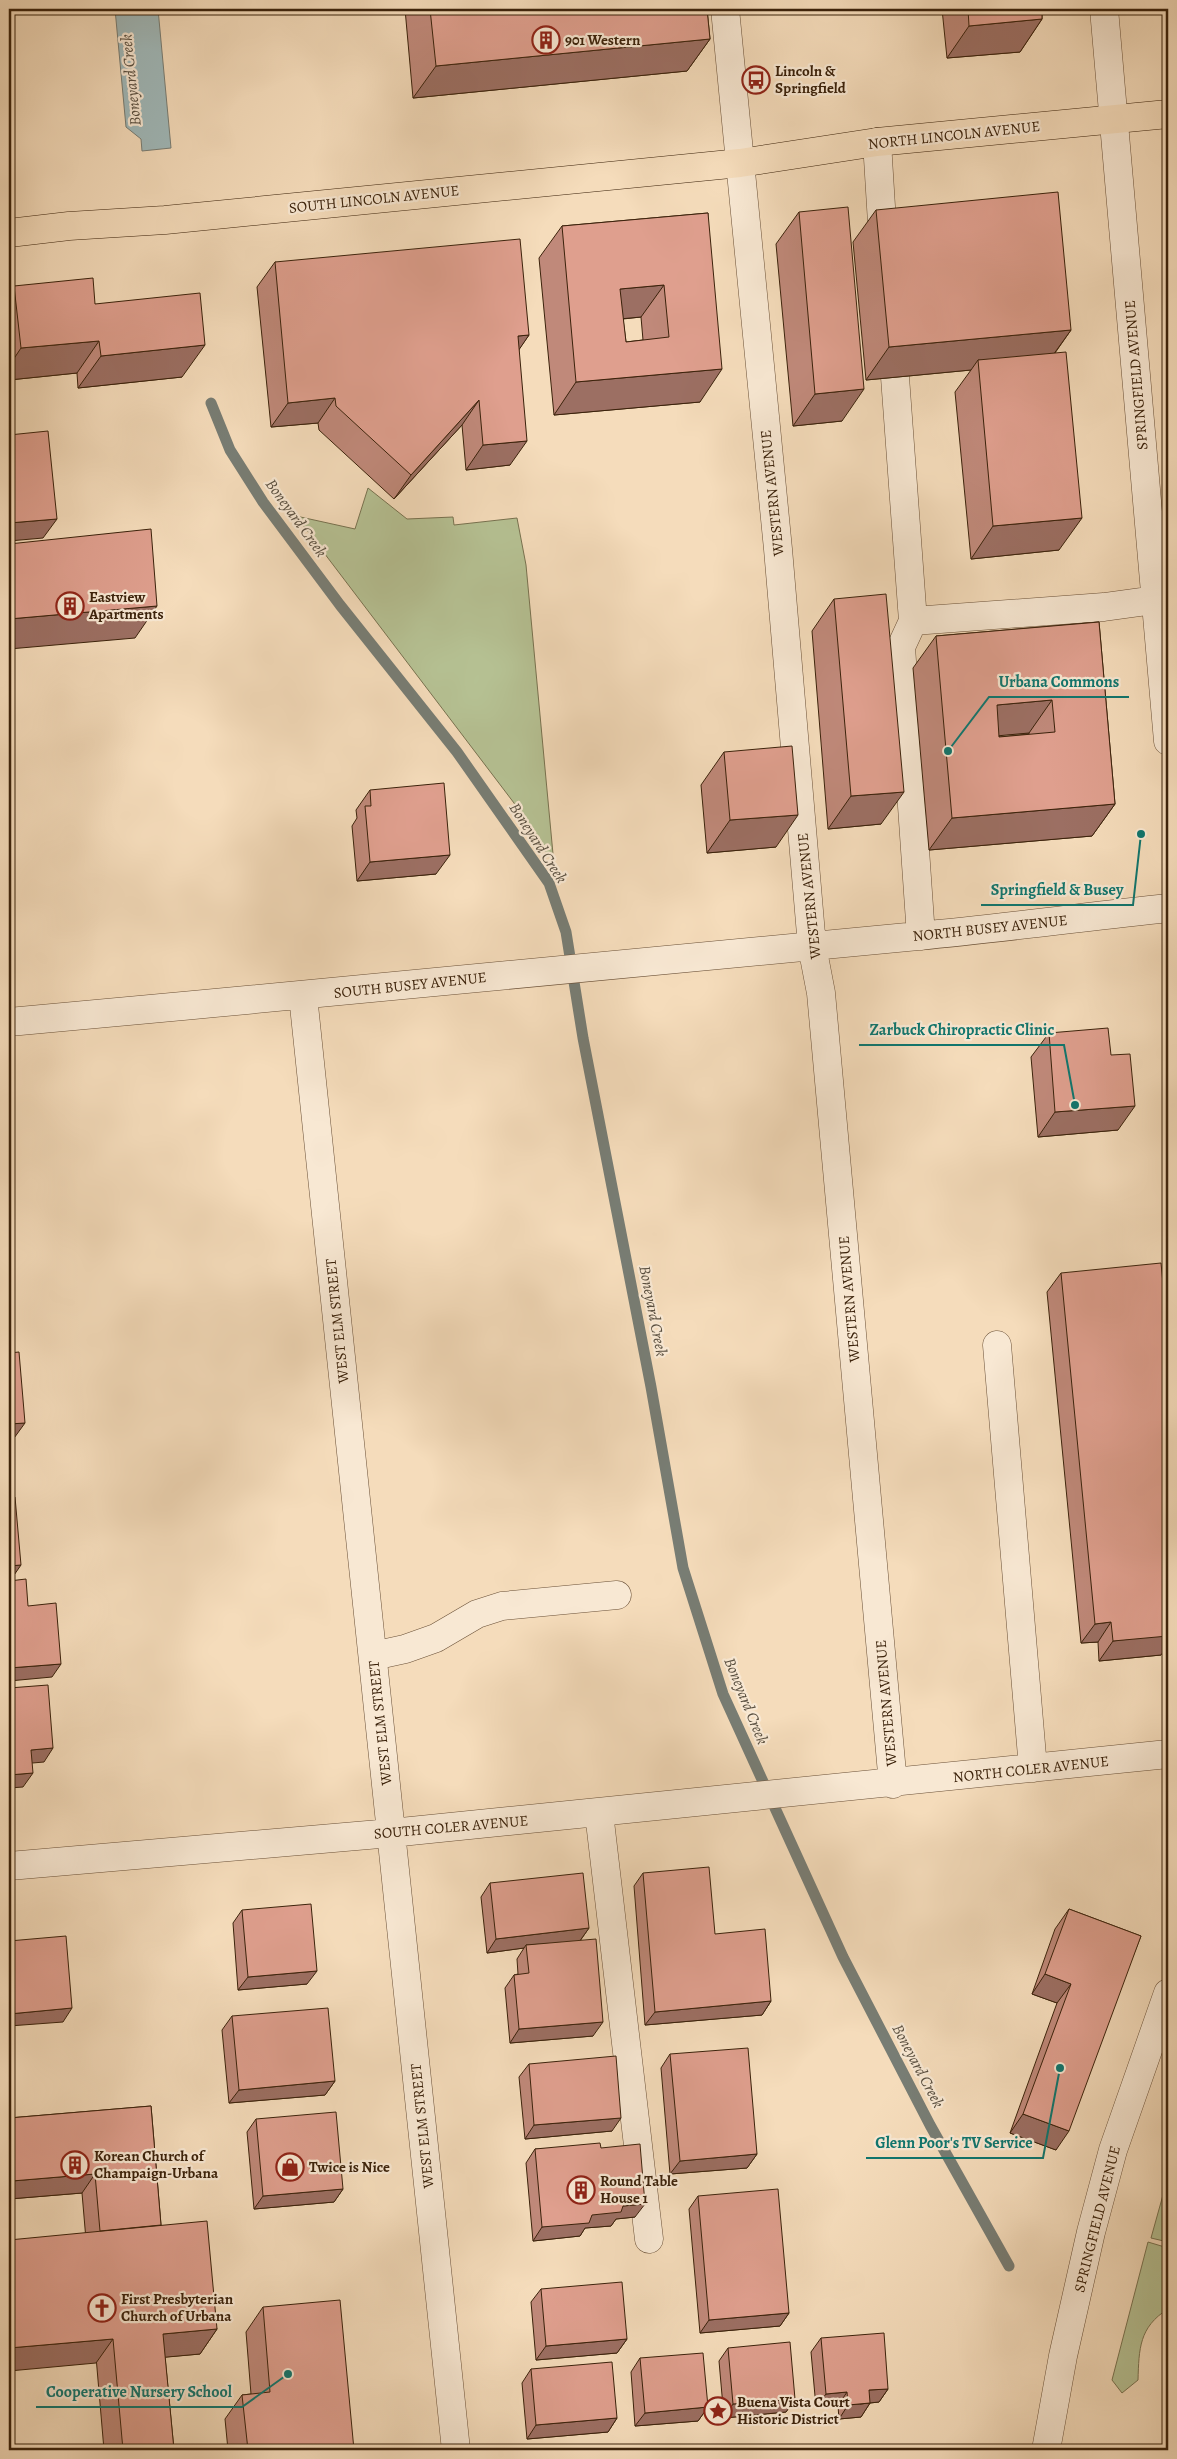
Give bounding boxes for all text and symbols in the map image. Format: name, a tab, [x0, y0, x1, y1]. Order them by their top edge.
building icon: 901 Western	[531, 25, 561, 55]
place label: 901 Western	[565, 30, 641, 50]
water label: Boneyard Creek	[115, 33, 147, 127]
place label: Lincoln & Springfield	[775, 61, 847, 98]
bus stop icon: Lincoln & Springfield	[741, 65, 771, 95]
street label: NORTH LINCOLN AVENUE	[867, 116, 1041, 154]
street label: SOUTH LINCOLN AVENUE	[288, 180, 460, 218]
street label: SPRINGFIELD AVENUE	[1119, 299, 1153, 451]
street label: WESTERN AVENUE	[755, 429, 789, 558]
water label: Boneyard Creek	[260, 474, 332, 562]
place label: Eastview Apartments	[88, 587, 164, 624]
building icon: Eastview Apartments	[55, 591, 85, 621]
callout: Urbana Commons	[989, 666, 1129, 697]
text: Urbana Commons	[999, 671, 1119, 693]
water label: Boneyard Creek	[504, 798, 572, 888]
street label: WESTERN AVENUE	[792, 832, 826, 961]
callout: Springfield & Busey	[981, 874, 1133, 905]
text: Springfield & Busey	[991, 879, 1124, 901]
street label: NORTH BUSEY AVENUE	[912, 910, 1068, 946]
street label: SOUTH BUSEY AVENUE	[333, 967, 487, 1003]
callout: Zarbuck Chiropractic Clinic	[859, 1014, 1064, 1045]
text: Zarbuck Chiropractic Clinic	[870, 1019, 1055, 1041]
street label: WESTERN AVENUE	[834, 1235, 865, 1364]
street label: WEST ELM STREET	[320, 1257, 354, 1385]
water label: Boneyard Creek	[633, 1264, 673, 1358]
street label: WESTERN AVENUE	[871, 1639, 902, 1768]
water label: Boneyard Creek	[719, 1654, 773, 1748]
street label: WEST ELM STREET	[363, 1659, 397, 1787]
street label: NORTH COLER AVENUE	[952, 1751, 1110, 1787]
street label: SOUTH COLER AVENUE	[373, 1810, 529, 1844]
water label: Boneyard Creek	[887, 2020, 949, 2112]
street label: WEST ELM STREET	[405, 2062, 439, 2190]
callout: Glenn Poor's TV Service	[866, 2127, 1043, 2158]
text: Glenn Poor's TV Service	[875, 2132, 1033, 2154]
street label: SPRINGFIELD AVENUE	[1069, 2144, 1125, 2294]
place label: Korean Church of Champaign-Urbana	[94, 2146, 219, 2183]
building icon: Korean Church of Champaign-Urbana	[60, 2150, 90, 2180]
shop icon: Twice is Nice	[275, 2152, 305, 2182]
place label: Twice is Nice	[309, 2157, 390, 2177]
place label: Round Table House 1	[600, 2171, 678, 2208]
building icon: Round Table House 1	[566, 2175, 596, 2205]
place label: First Presbyterian Church of Urbana	[121, 2289, 234, 2326]
church icon: First Presbyterian Church of Urbana	[87, 2293, 117, 2323]
callout: Cooperative Nursery School	[36, 2376, 242, 2407]
text: Cooperative Nursery School	[46, 2381, 233, 2403]
place label: Buena Vista Court Historic District	[737, 2392, 850, 2429]
place icon: Buena Vista Court Historic District	[703, 2396, 733, 2426]

